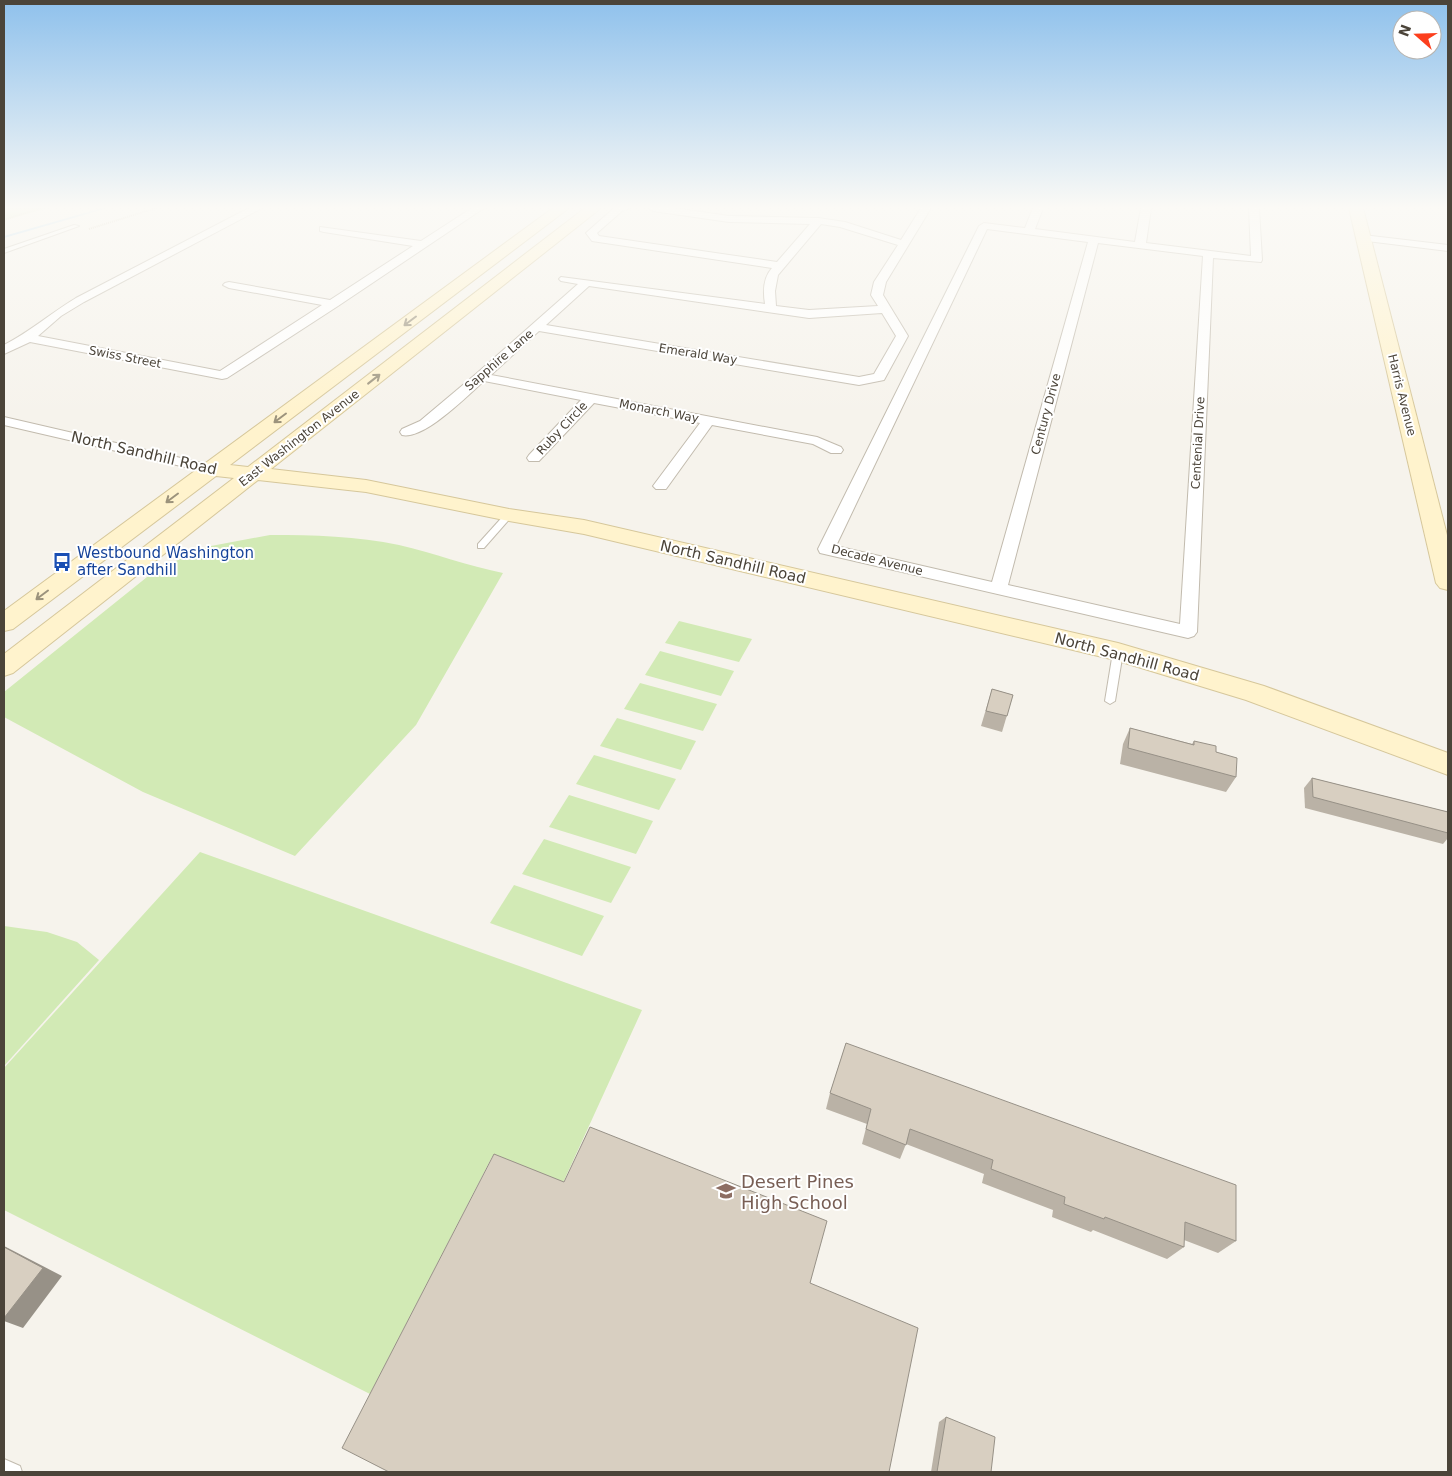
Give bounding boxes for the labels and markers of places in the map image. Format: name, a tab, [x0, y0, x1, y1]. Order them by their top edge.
place label: Westbound Washington after Sandhill	[77, 544, 254, 579]
bus stop icon: Westbound Washington after Sandhill	[51, 551, 73, 573]
place label: Desert Pines High School	[741, 1171, 854, 1213]
school or university icon: Desert Pines High School	[715, 1180, 737, 1202]

